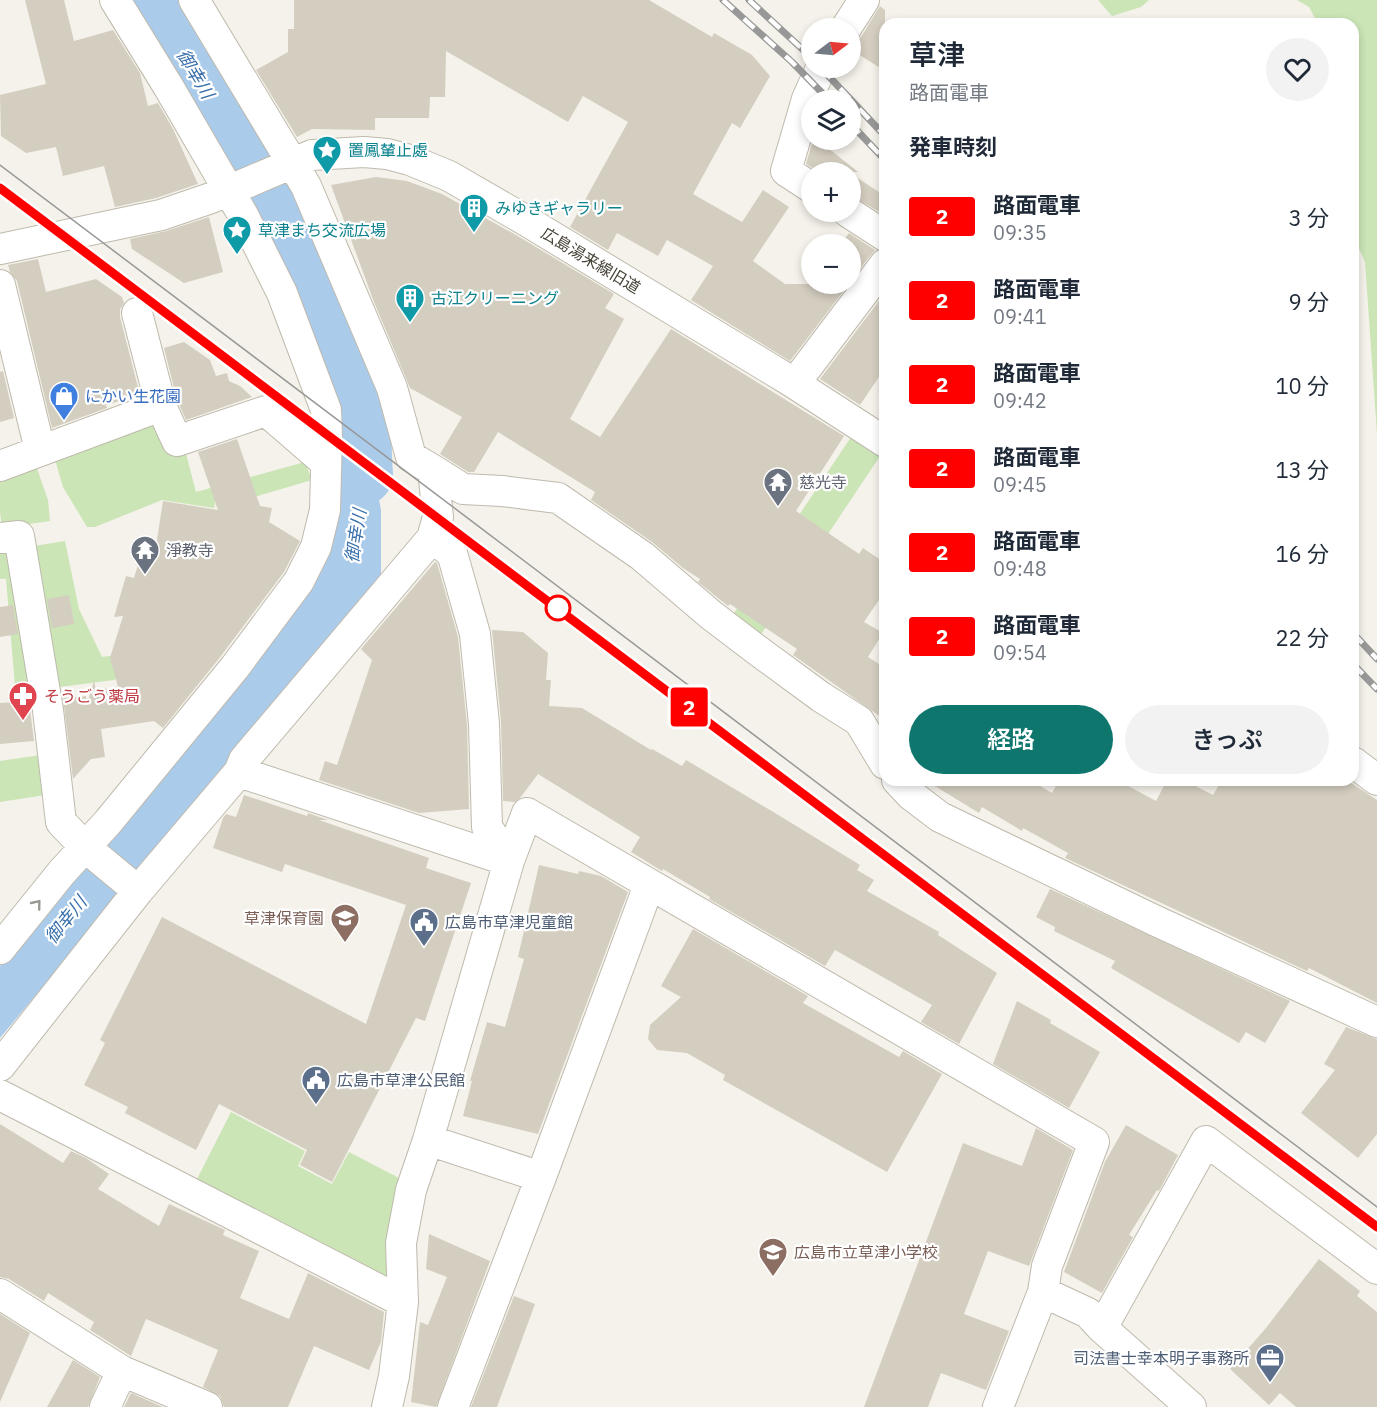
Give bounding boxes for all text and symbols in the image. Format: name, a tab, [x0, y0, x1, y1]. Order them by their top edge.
north arrow	[801, 18, 861, 78]
map controls	[801, 18, 861, 294]
text: 草津	[909, 36, 965, 73]
button: heart	[1266, 38, 1329, 101]
water label: 御幸川	[172, 45, 220, 105]
text: 路面電車	[909, 79, 989, 106]
button: layers	[801, 90, 861, 150]
text: 発車時刻	[909, 132, 997, 161]
place icon: 置鳳輦止處	[311, 134, 343, 176]
place label: 置鳳輦止處	[348, 140, 428, 160]
button: +	[801, 162, 861, 222]
text: 路面電車	[993, 190, 1081, 219]
building icon: みゆきギャラリー	[458, 192, 490, 234]
place label: みゆきギャラリー	[495, 198, 623, 218]
text: 2	[936, 202, 948, 230]
text: 3 分	[1289, 203, 1329, 232]
place icon: 草津まち交流広場	[221, 214, 253, 256]
text: 09:35	[993, 219, 1047, 246]
place label: 草津まち交流広場	[258, 220, 386, 240]
street label: 広島湯来線旧道	[538, 223, 644, 297]
button: −	[801, 234, 861, 294]
text: 路面電車	[993, 274, 1081, 303]
building icon: 古江クリーニング	[394, 282, 426, 324]
text: 2	[936, 286, 948, 314]
text: 9 分	[1289, 287, 1329, 316]
place label: 古江クリーニング	[431, 288, 559, 308]
text: 09:41	[993, 303, 1047, 330]
text: 路面電車	[993, 358, 1081, 387]
text: 2	[936, 370, 948, 398]
text: 10 分	[1275, 371, 1329, 400]
shop icon: にかい生花園	[48, 380, 80, 422]
place label: にかい生花園	[85, 386, 181, 406]
text: 09:42	[993, 387, 1047, 414]
text: 路面電車	[993, 442, 1081, 471]
text: 2	[936, 454, 948, 482]
text: 13 分	[1275, 455, 1329, 484]
temple icon: 慈光寺	[762, 466, 794, 508]
text: 09:45	[993, 471, 1047, 498]
place label: 慈光寺	[799, 472, 847, 492]
water label: 御幸川	[340, 505, 371, 564]
text: 路面電車	[993, 526, 1081, 555]
temple icon: 淨教寺	[129, 534, 161, 576]
text: 2	[936, 538, 948, 566]
text: 16 分	[1275, 539, 1329, 568]
place label: 淨教寺	[166, 540, 214, 560]
text: 09:48	[993, 555, 1047, 582]
unlabelled marker	[545, 595, 571, 621]
text: 路面電車	[993, 610, 1081, 639]
text: 2	[936, 622, 948, 650]
text: 22 分	[1275, 623, 1329, 652]
text: 09:54	[993, 639, 1047, 666]
pharmacy icon: そうごう薬局	[7, 680, 39, 722]
place label: そうごう薬局	[44, 686, 140, 706]
line badge: 2	[670, 688, 708, 726]
text: 2	[683, 693, 695, 721]
button: 経路	[909, 705, 1113, 774]
button: きっぷ	[1125, 705, 1329, 774]
water label: 御幸川	[40, 890, 93, 948]
one-way arrow	[29, 899, 40, 910]
school or university icon: 草津保育園	[329, 902, 361, 944]
public building icon: 広島市草津児童館	[408, 906, 440, 948]
place label: 草津保育園	[244, 908, 324, 928]
place label: 広島市草津児童館	[445, 912, 573, 932]
public building icon: 広島市草津公民館	[300, 1064, 332, 1106]
place label: 広島市草津公民館	[337, 1070, 465, 1090]
school or university icon: 広島市立草津小学校	[757, 1236, 789, 1278]
place label: 広島市立草津小学校	[794, 1242, 938, 1262]
office icon: 司法書士幸本明子事務所	[1254, 1342, 1286, 1384]
place label: 司法書士幸本明子事務所	[1073, 1348, 1249, 1368]

